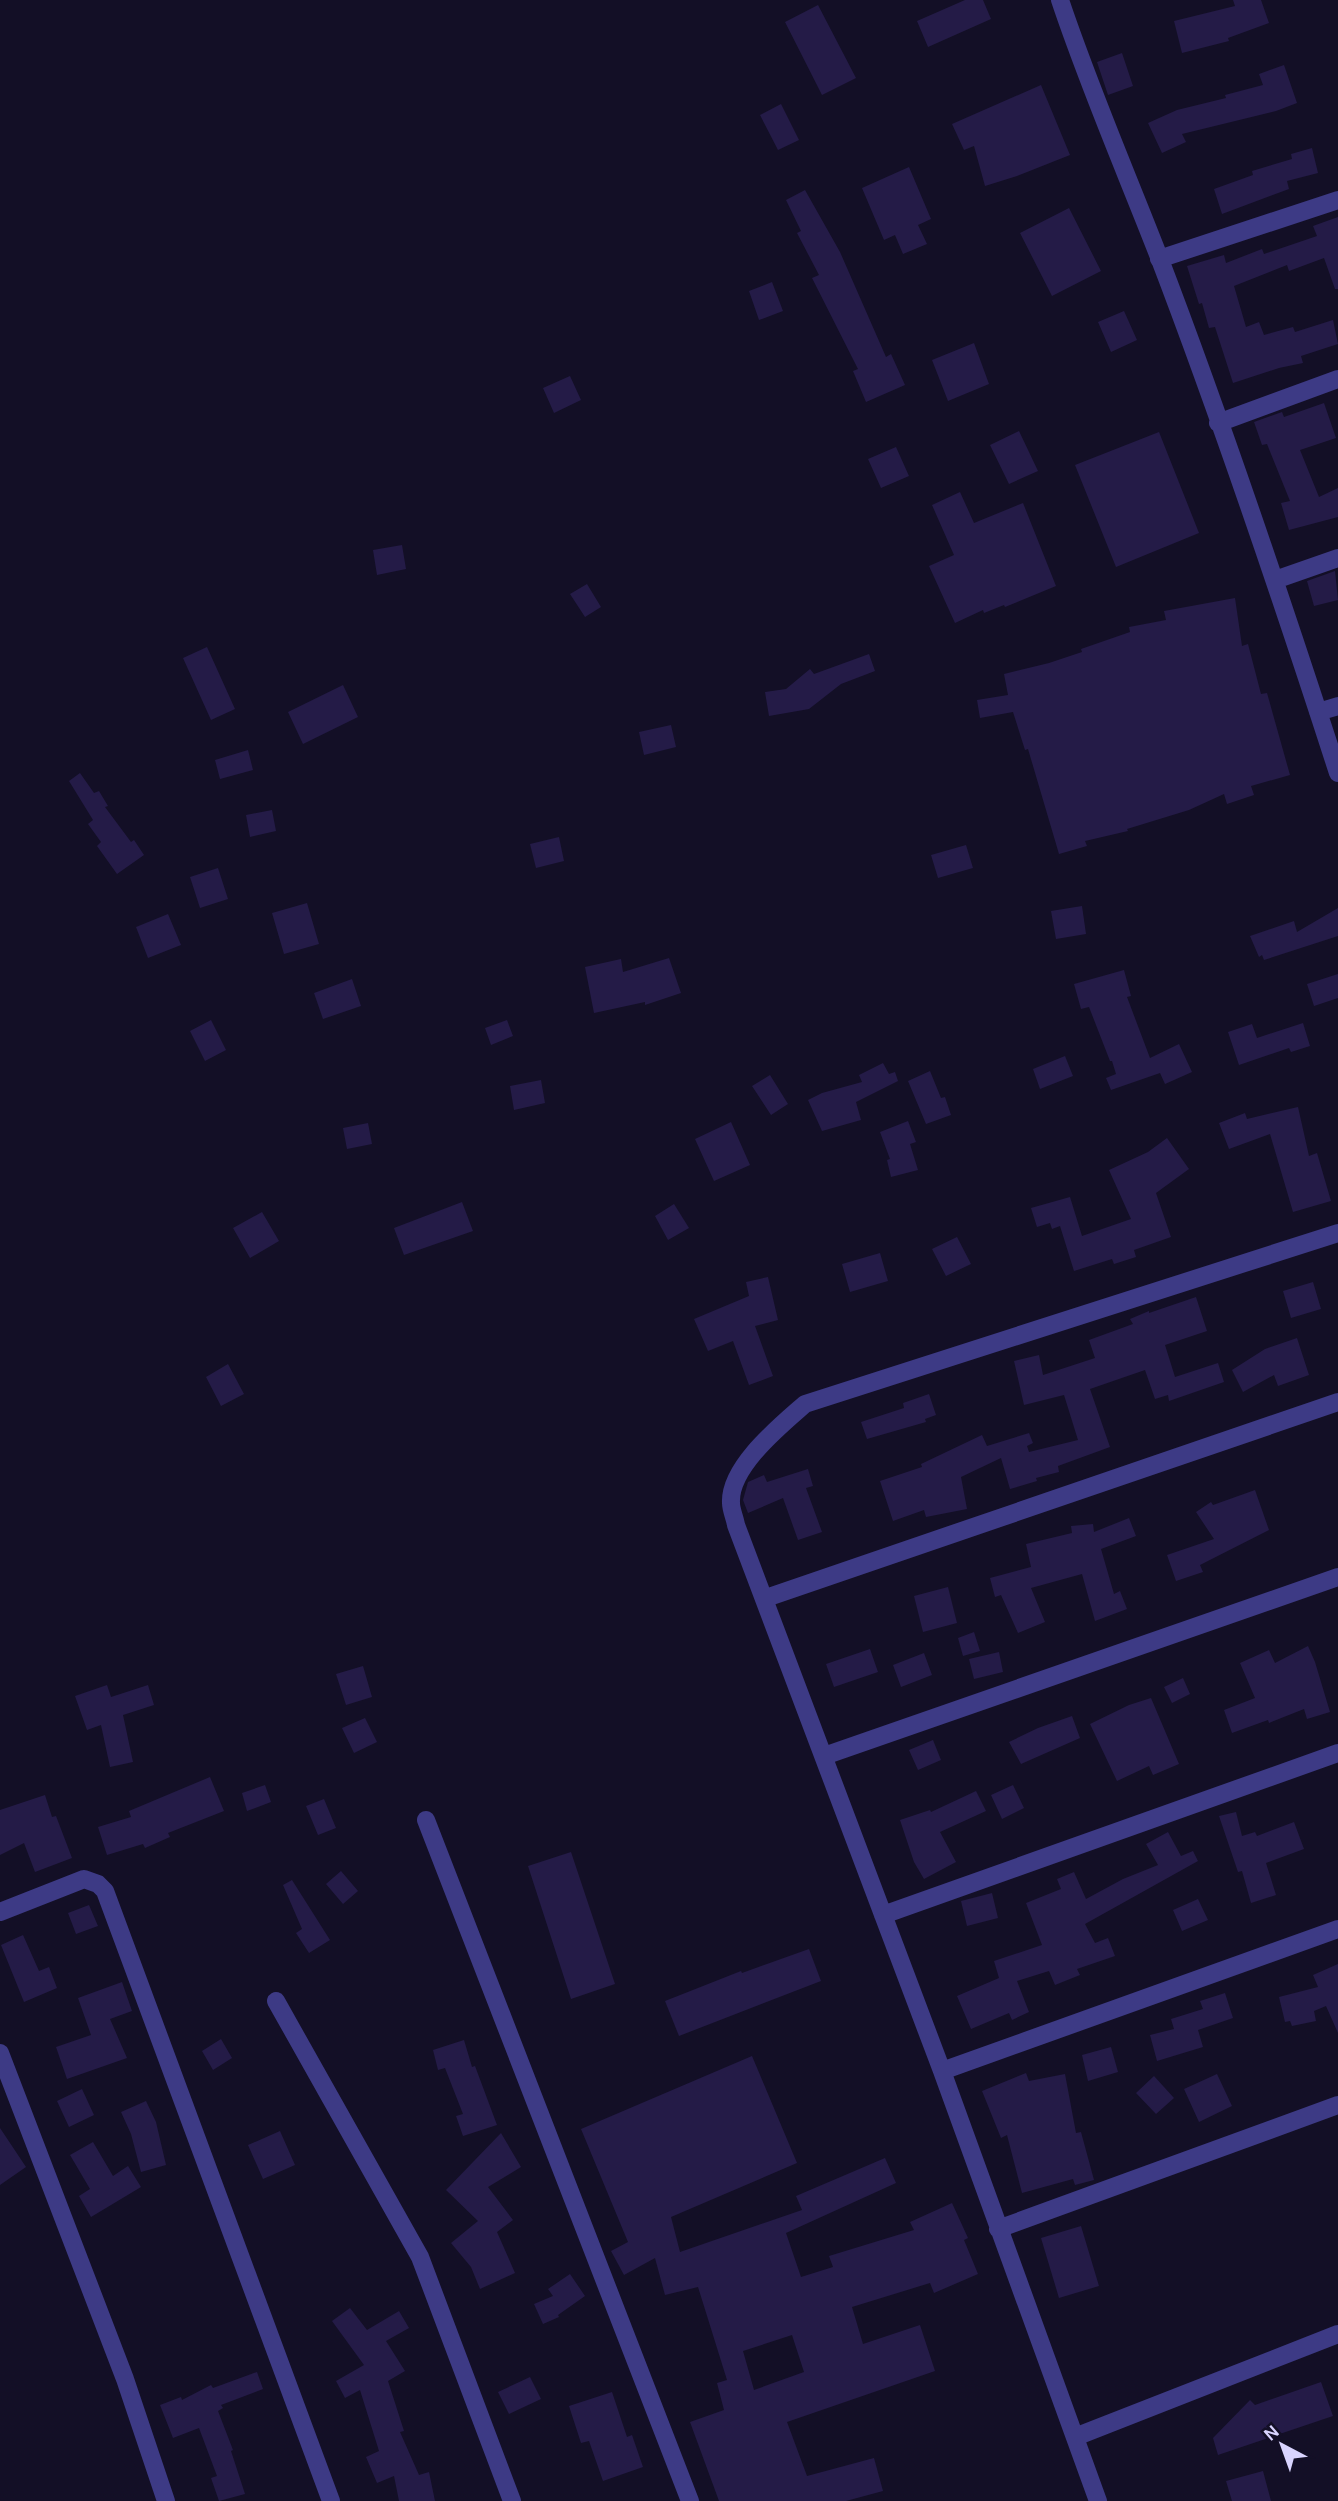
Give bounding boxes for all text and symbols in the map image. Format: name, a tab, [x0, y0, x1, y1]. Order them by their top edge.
north arrow	[1247, 2410, 1317, 2480]
text: N	[1259, 2420, 1284, 2446]

